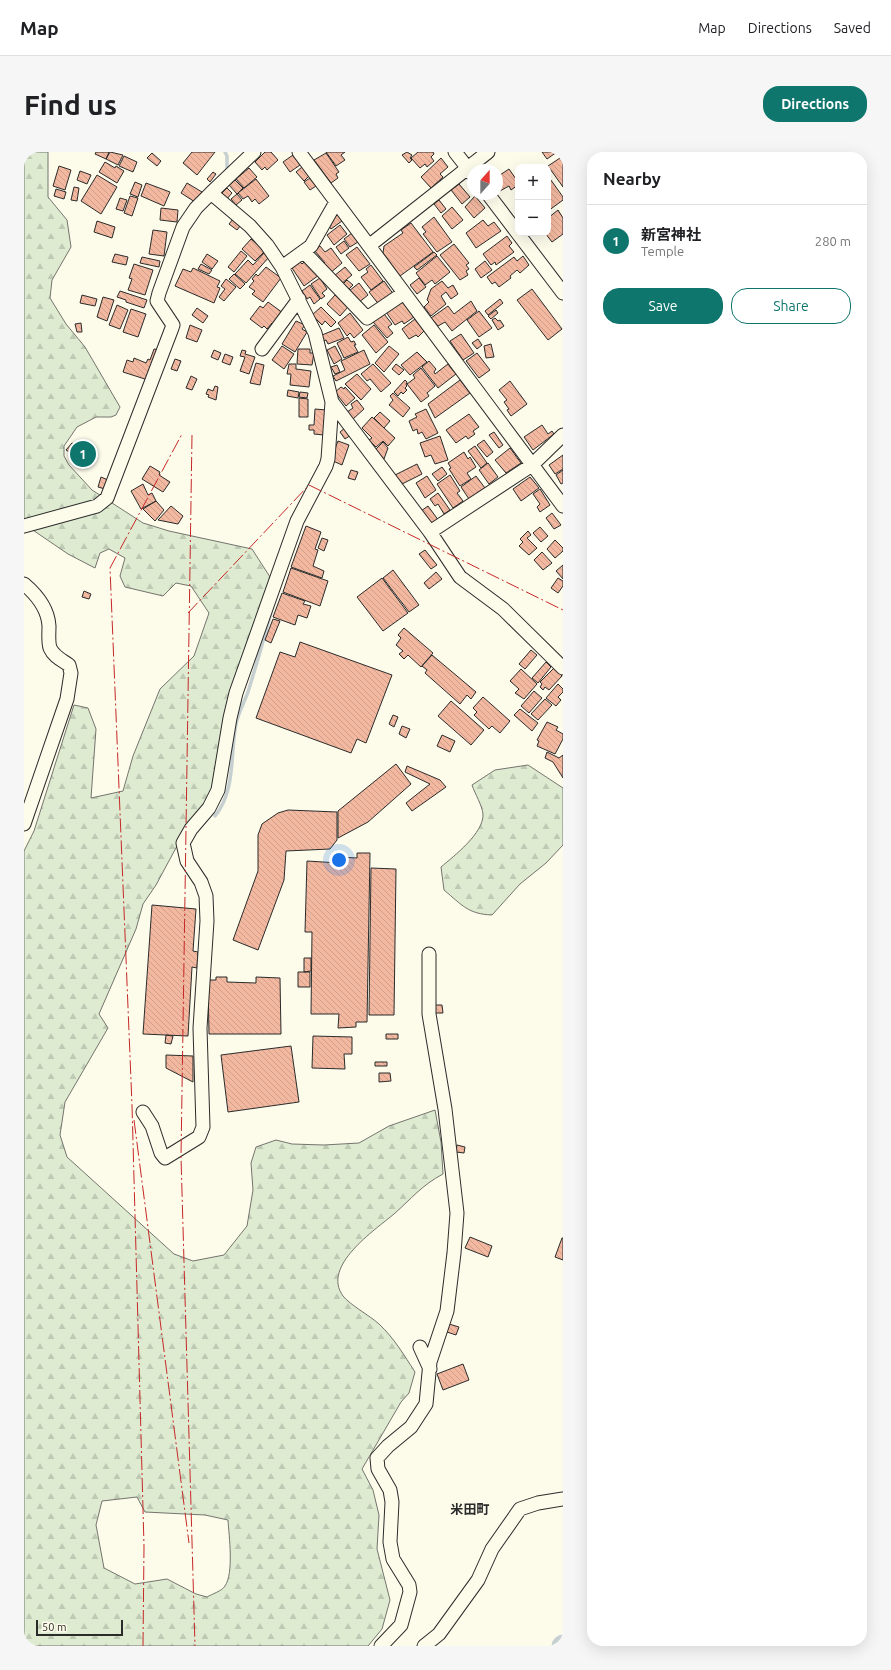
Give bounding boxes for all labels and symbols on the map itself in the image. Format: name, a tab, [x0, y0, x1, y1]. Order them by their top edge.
north arrow	[467, 164, 503, 200]
pin: 1	[70, 439, 96, 469]
your location	[329, 850, 349, 870]
district label: 米田町	[450, 1502, 490, 1516]
scale bar	[36, 1618, 123, 1637]

